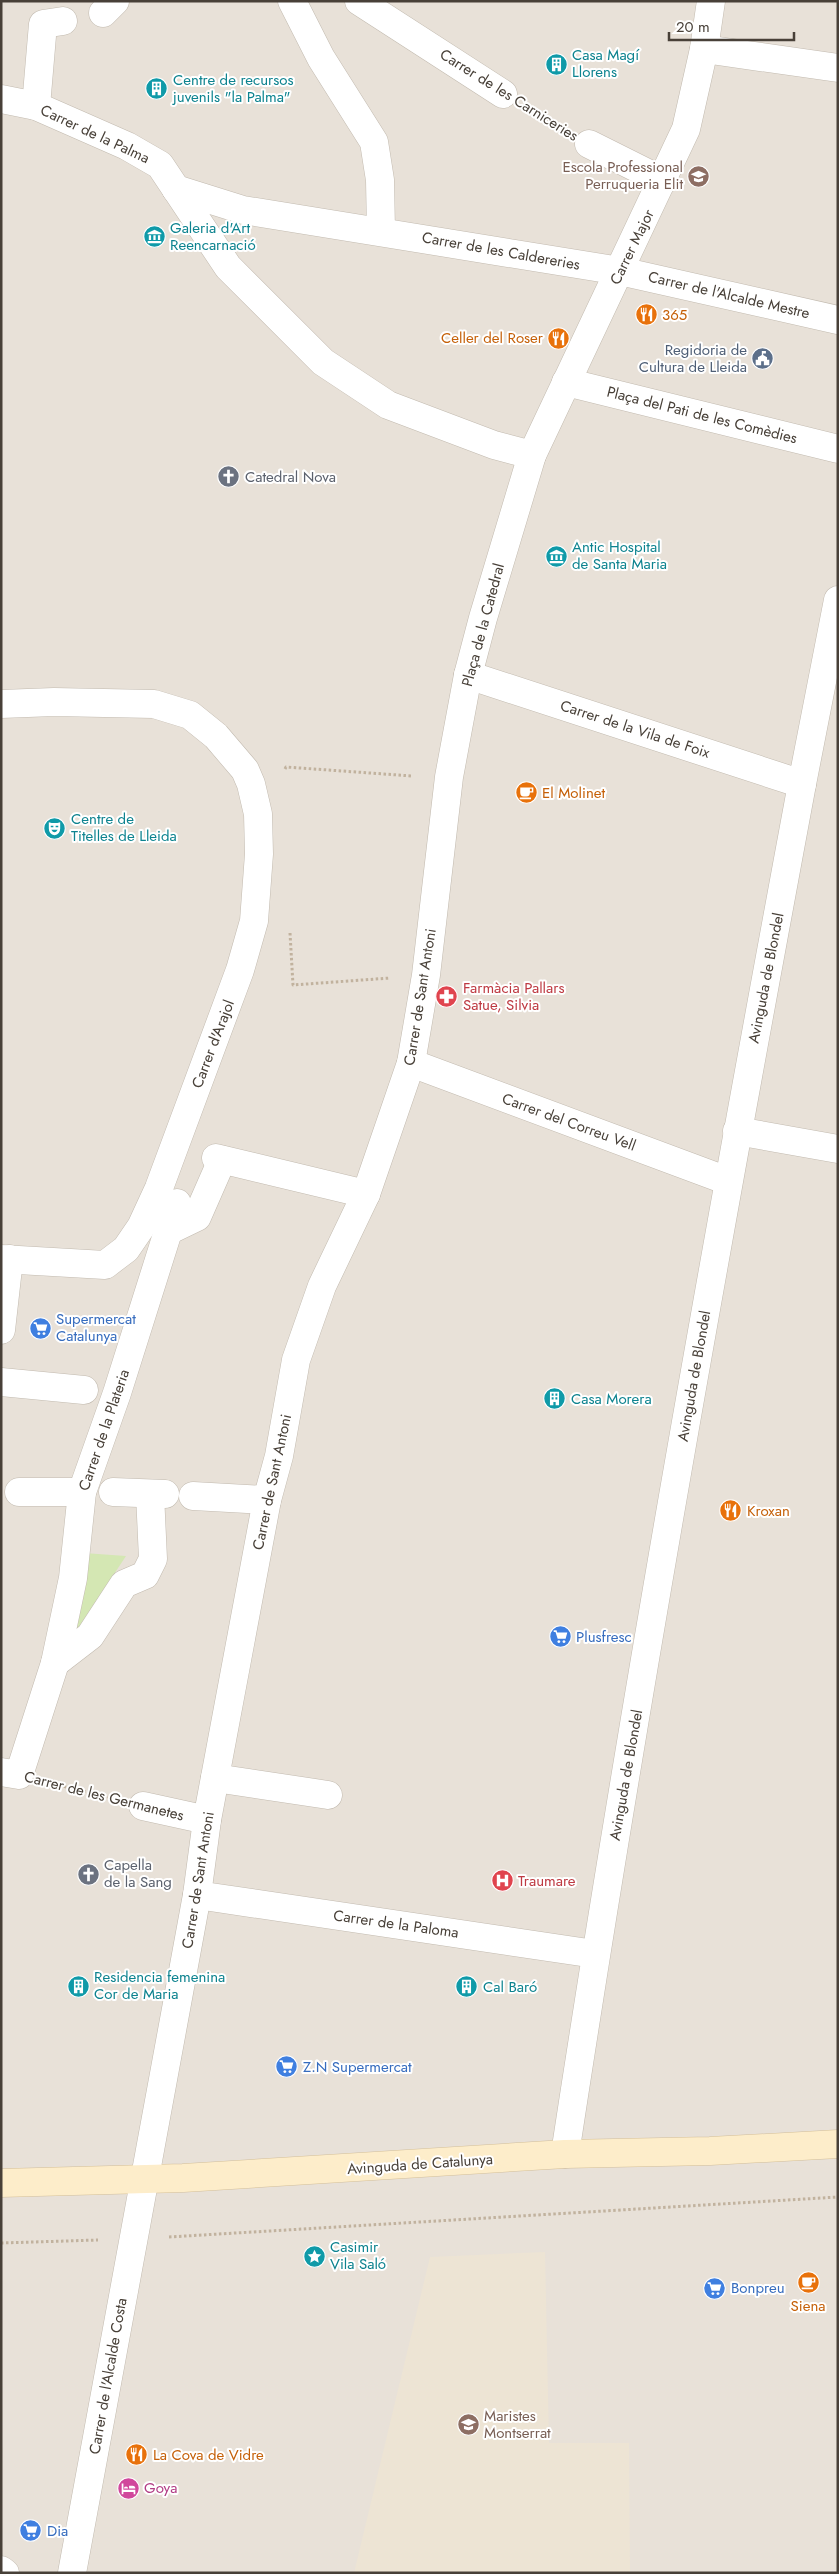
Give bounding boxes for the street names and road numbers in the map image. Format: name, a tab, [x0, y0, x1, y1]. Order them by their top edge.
street label: Carrer de les Carniceries	[436, 43, 582, 147]
street label: Carrer de la Palma	[37, 99, 153, 169]
street label: Carrer Major	[604, 205, 660, 288]
street label: Carrer de les Caldereries	[420, 226, 582, 276]
street label: Carrer de l'Alcalde Mestre	[646, 266, 812, 324]
street label: Plaça del Pati de les Comèdies	[604, 381, 800, 449]
street label: Plaça de la Catedral	[456, 561, 510, 689]
street label: Carrer de la Vila de Foix	[557, 694, 713, 764]
street label: Avinguda de Blondel	[743, 911, 789, 1045]
street label: Carrer de Sant Antoni	[398, 927, 442, 1067]
street label: Carrer d'Arajol	[186, 997, 240, 1091]
street label: Carrer del Correu Vell	[499, 1088, 639, 1156]
street label: Avinguda de Blondel	[672, 1309, 716, 1443]
street label: Carrer de la Plateria	[73, 1366, 135, 1494]
street label: Carrer de Sant Antoni	[247, 1412, 297, 1552]
street label: Avinguda de Blondel	[604, 1708, 648, 1842]
street label: Carrer de les Germanetes	[22, 1766, 186, 1826]
street label: Carrer de Sant Antoni	[176, 1810, 220, 1950]
street label: Carrer de la Paloma	[332, 1904, 460, 1944]
street label: Avinguda de Catalunya	[346, 2148, 494, 2180]
street label: Carrer de l'Alcalde Costa	[83, 2296, 133, 2456]

